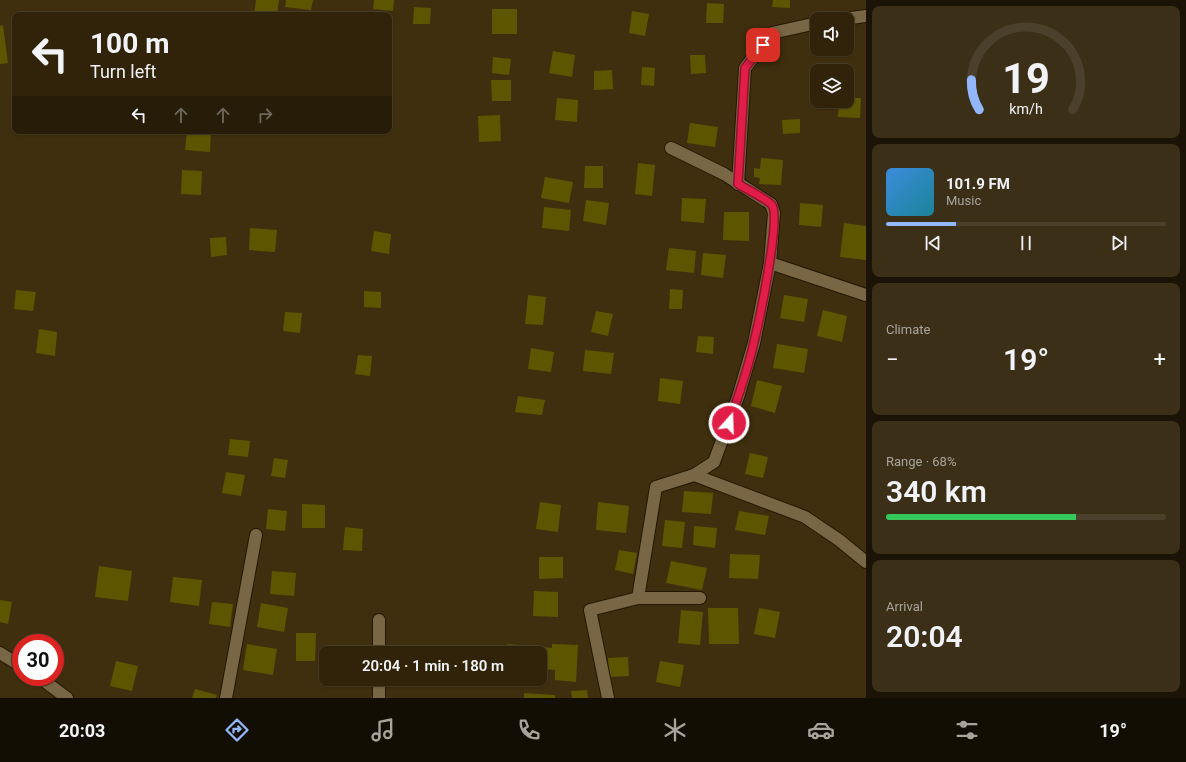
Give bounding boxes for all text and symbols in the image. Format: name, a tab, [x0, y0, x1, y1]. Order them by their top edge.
map controls	[810, 12, 854, 108]
button: sound	[810, 12, 854, 56]
text: 100 m	[90, 27, 169, 60]
icon: left	[24, 28, 76, 80]
pin	[746, 28, 780, 62]
icon: arrive	[752, 34, 774, 56]
text: 19	[1002, 54, 1050, 103]
text: Turn left	[90, 61, 156, 82]
button: layers	[810, 64, 854, 108]
text: km/h	[1009, 101, 1043, 117]
icon: left	[128, 104, 150, 126]
icon: ahead	[170, 104, 192, 126]
icon: ahead	[212, 104, 234, 126]
icon: right	[254, 104, 276, 126]
text: 101.9 FM	[946, 175, 1010, 193]
text: Music	[946, 193, 981, 208]
icon: previous	[922, 232, 944, 254]
icon: pause	[1015, 232, 1037, 254]
icon: next	[1108, 232, 1130, 254]
text: Climate	[886, 322, 930, 337]
text: 19°	[1003, 342, 1049, 377]
text: −	[886, 347, 899, 372]
text: +	[1154, 347, 1166, 372]
position arrow	[708, 402, 750, 444]
text: Range · 68%	[886, 454, 956, 469]
text: 340 km	[886, 474, 987, 509]
text: Arrival	[886, 599, 923, 614]
text: 20:04	[886, 619, 963, 654]
speed limit sign: 30	[12, 634, 64, 686]
text: 20:04 · 1 min · 180 m	[362, 657, 504, 675]
icon: directions	[223, 716, 251, 744]
icon: music	[369, 716, 397, 744]
icon: phone	[515, 716, 543, 744]
icon: climate	[661, 716, 689, 744]
icon: car	[807, 716, 835, 744]
icon: filters	[953, 716, 981, 744]
text: 20:03	[59, 720, 105, 741]
text: 19°	[1099, 720, 1127, 741]

